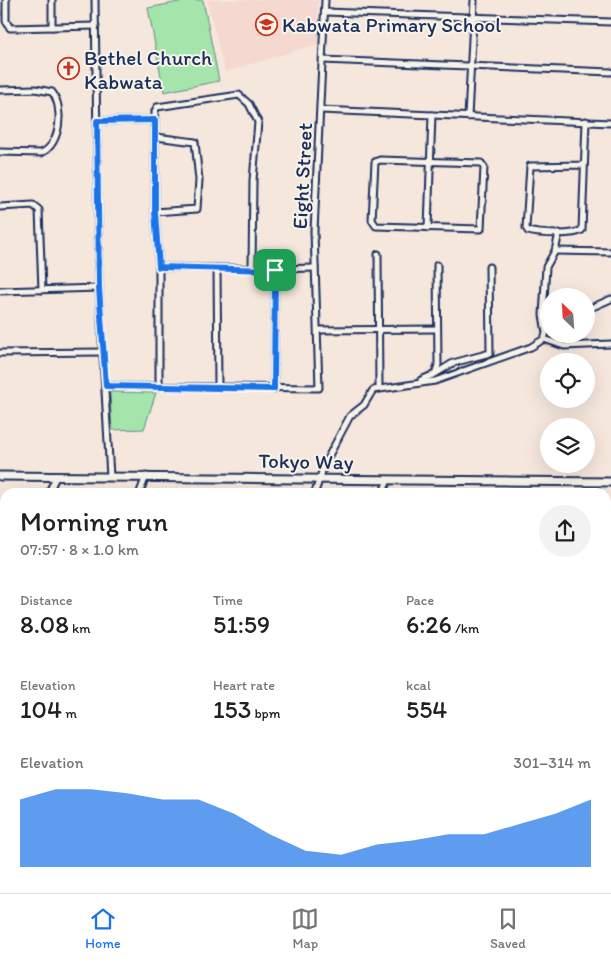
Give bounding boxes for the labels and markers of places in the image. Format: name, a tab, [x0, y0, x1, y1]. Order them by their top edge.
school or university icon: Kabwata Primary School	[254, 12, 278, 36]
place label: Kabwata Primary School	[282, 12, 501, 37]
place label: Bethel Church Kabwata	[84, 45, 213, 94]
church icon: Bethel Church Kabwata	[56, 57, 80, 81]
pin	[254, 249, 296, 291]

